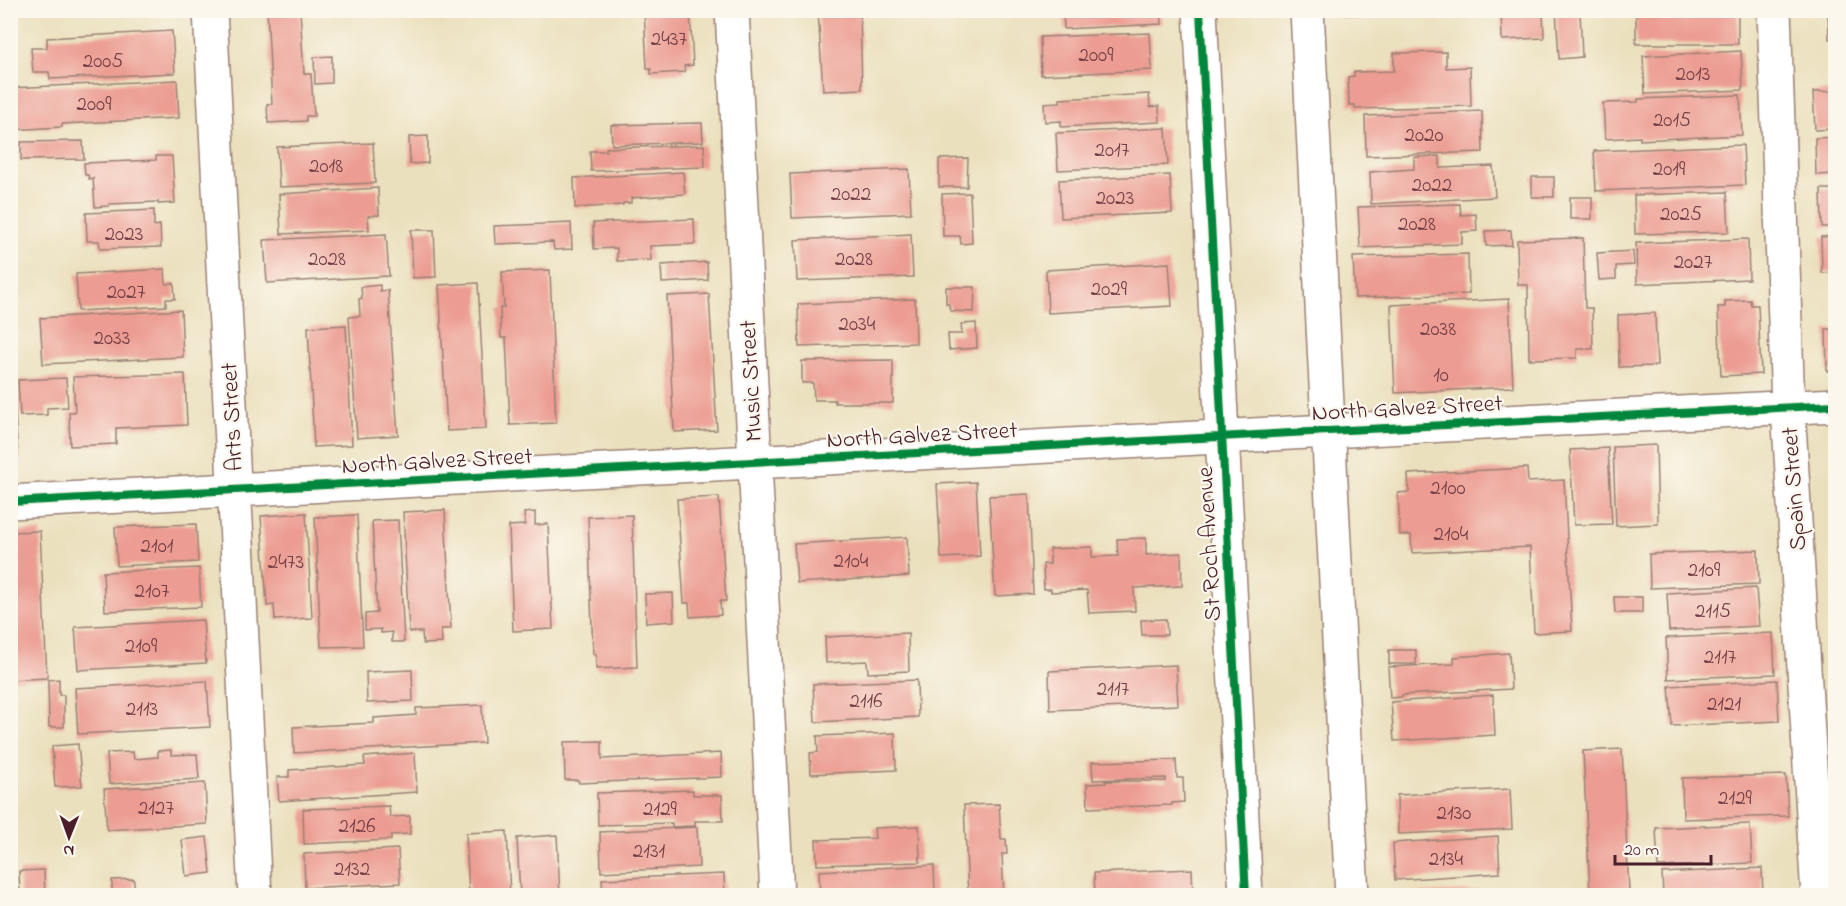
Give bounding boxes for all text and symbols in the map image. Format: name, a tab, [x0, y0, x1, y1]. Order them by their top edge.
house number: 2437	[651, 25, 688, 55]
house number: 2009	[1079, 41, 1114, 71]
house number: 2005	[83, 47, 123, 77]
house number: 2013	[1676, 60, 1710, 90]
house number: 2009	[77, 90, 112, 120]
house number: 2015	[1653, 106, 1691, 136]
house number: 2020	[1404, 121, 1444, 151]
house number: 2017	[1095, 136, 1130, 166]
house number: 2018	[309, 152, 343, 182]
house number: 2019	[1653, 155, 1686, 185]
house number: 2022	[1412, 171, 1452, 201]
house number: 2022	[831, 180, 871, 210]
house number: 2023	[1096, 184, 1134, 214]
house number: 2025	[1660, 200, 1702, 230]
house number: 2028	[1398, 210, 1436, 240]
house number: 2023	[105, 220, 143, 250]
house number: 2028	[308, 245, 346, 275]
house number: 2028	[835, 245, 873, 275]
house number: 2027	[1674, 248, 1713, 278]
house number: 2029	[1091, 275, 1128, 305]
house number: 2027	[107, 278, 146, 308]
house number: 2034	[839, 310, 876, 340]
house number: 2038	[1420, 315, 1456, 345]
street label: Music Street	[732, 319, 773, 443]
house number: 2033	[94, 324, 130, 354]
house number: 10	[1433, 361, 1449, 391]
street label: Arts Street	[213, 362, 254, 472]
street label: North Galvez Street	[1311, 387, 1503, 432]
street label: North Galvez Street	[826, 414, 1018, 459]
street label: Spain Street	[1774, 426, 1817, 552]
street label: North Galvez Street	[341, 440, 533, 485]
street label: St Roch Avenue	[1189, 465, 1232, 622]
house number: 2100	[1430, 474, 1466, 504]
house number: 2104	[1434, 520, 1469, 550]
house number: 2101	[141, 532, 174, 562]
house number: 2104	[834, 547, 869, 577]
house number: 2473	[268, 548, 304, 578]
house number: 2109	[1688, 556, 1721, 586]
house number: 2107	[135, 577, 170, 607]
house number: 2115	[1695, 597, 1731, 627]
house number: 2109	[125, 632, 158, 662]
house number: 2117	[1704, 643, 1737, 673]
house number: 2117	[1097, 675, 1130, 705]
house number: 2116	[849, 687, 883, 717]
house number: 2121	[1707, 690, 1741, 720]
house number: 2113	[126, 695, 158, 725]
house number: 2129	[1718, 784, 1753, 814]
house number: 2127	[138, 794, 174, 824]
house number: 2129	[643, 795, 678, 825]
house number: 2130	[1437, 799, 1471, 829]
north arrow	[39, 807, 99, 867]
house number: 2126	[339, 812, 375, 842]
scale bar	[1615, 828, 1711, 866]
house number: 2131	[633, 837, 666, 867]
text: N	[63, 838, 74, 862]
text: 20 m	[1624, 838, 1659, 864]
house number: 2134	[1429, 845, 1464, 875]
house number: 2132	[334, 855, 370, 885]

